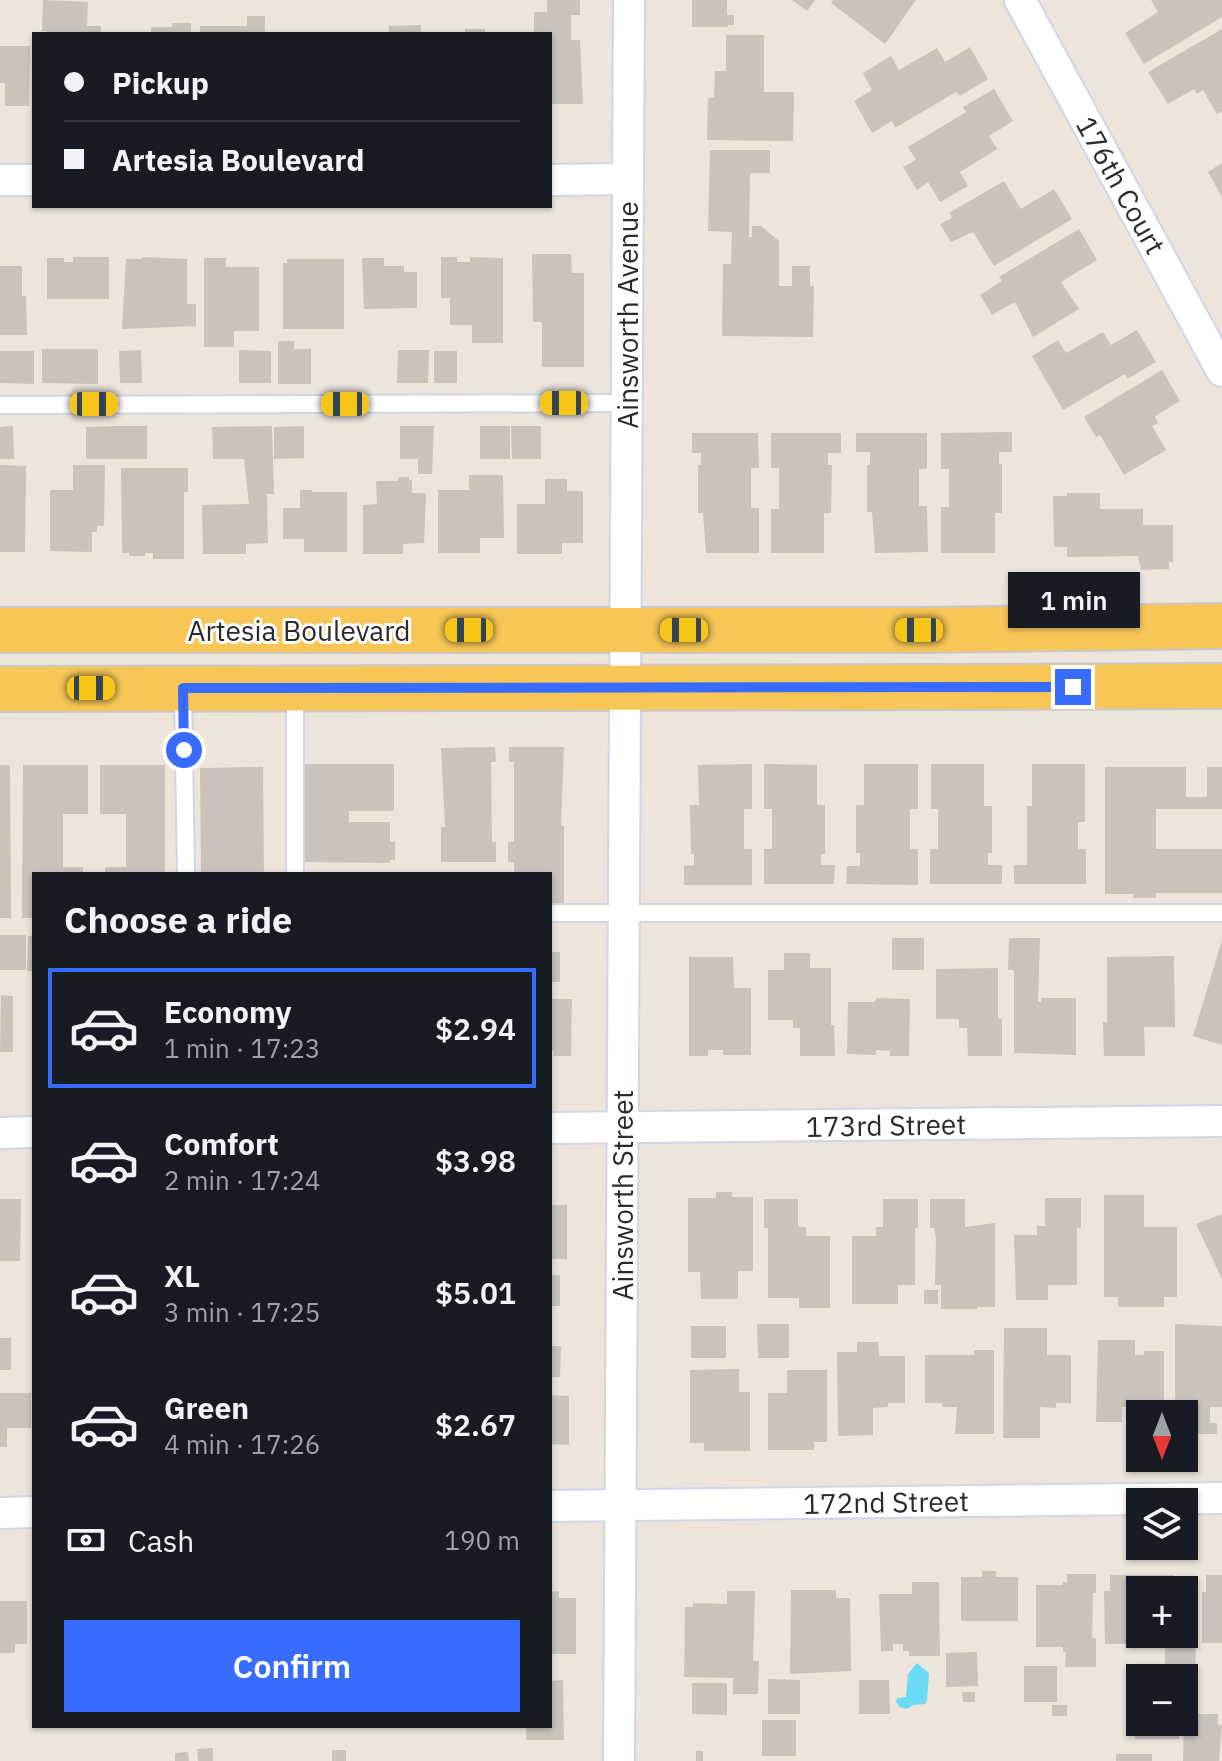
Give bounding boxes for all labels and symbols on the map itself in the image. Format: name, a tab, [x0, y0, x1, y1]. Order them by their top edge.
street label: 176th Court	[1068, 110, 1174, 260]
street label: Ainsworth Avenue	[609, 201, 646, 429]
car	[540, 391, 588, 415]
car	[70, 392, 118, 416]
car	[321, 392, 369, 416]
callout: 1 min	[1007, 571, 1139, 627]
street label: Artesia Boulevard	[187, 612, 411, 649]
car	[445, 618, 493, 642]
car	[660, 618, 708, 642]
car	[895, 618, 943, 642]
route end	[1055, 669, 1091, 705]
car	[67, 676, 115, 700]
route start	[166, 732, 202, 768]
street label: Ainsworth Street	[604, 1090, 641, 1300]
street label: 173rd Street	[806, 1105, 966, 1145]
north arrow	[1126, 1400, 1198, 1472]
street label: 172nd Street	[803, 1482, 969, 1522]

